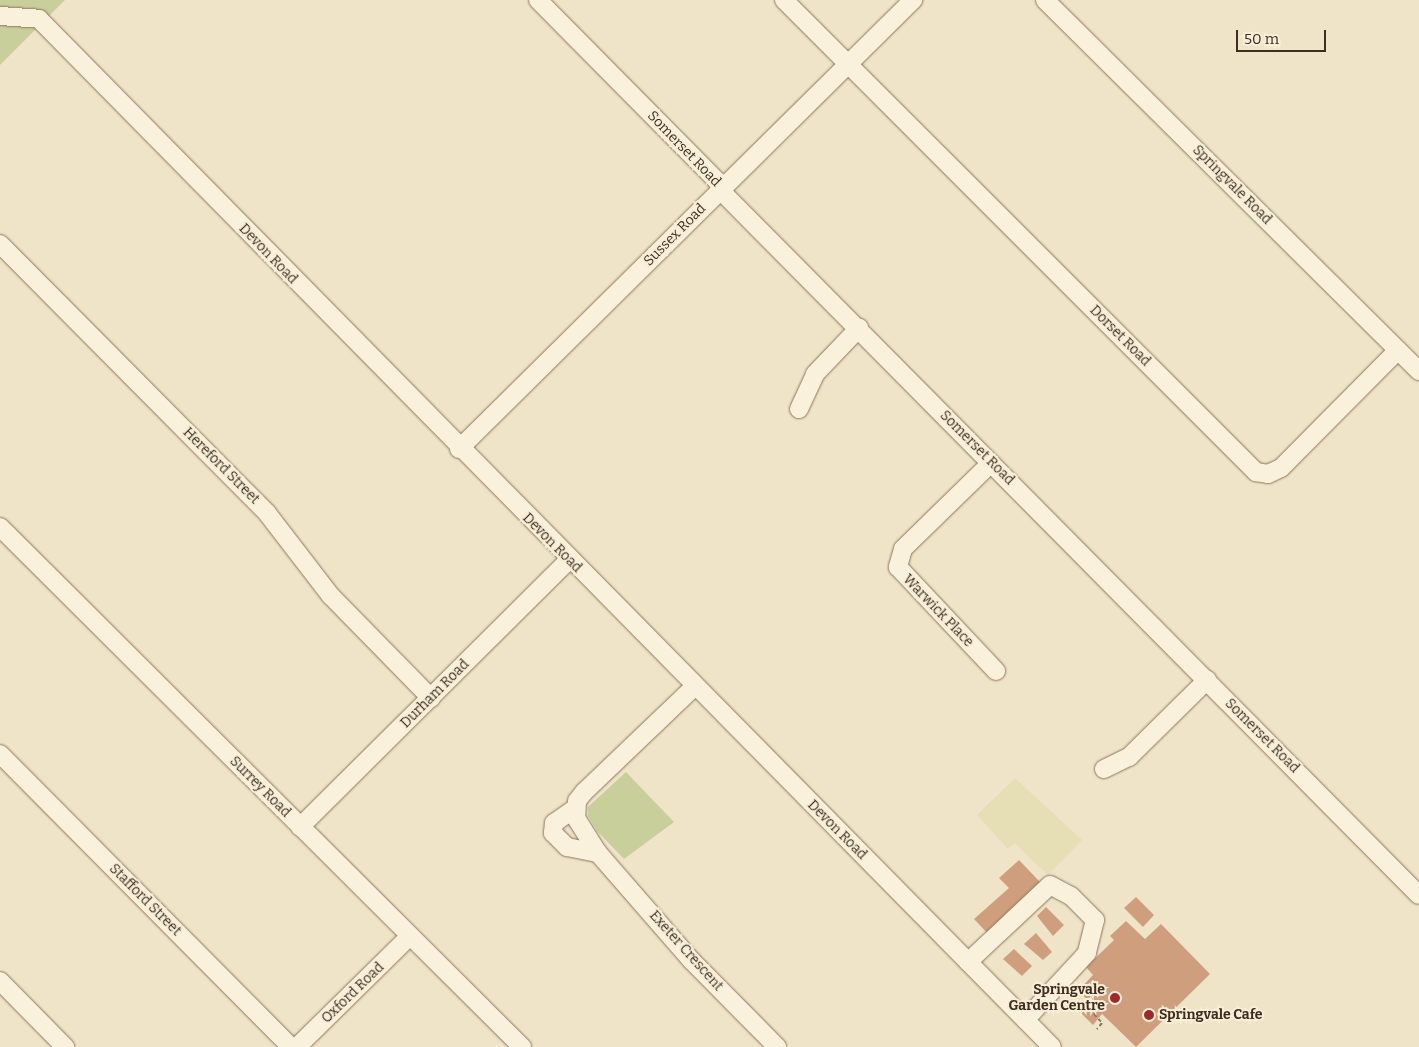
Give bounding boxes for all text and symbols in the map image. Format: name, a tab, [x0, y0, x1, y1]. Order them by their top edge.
scale bar	[1239, 20, 1329, 52]
text: 50 m	[1244, 30, 1279, 48]
street label: Somerset Road	[644, 108, 724, 190]
street label: Springvale Road	[1189, 142, 1275, 228]
street label: Sussex Road	[640, 200, 710, 270]
street label: Devon Road	[235, 220, 301, 288]
street label: Dorset Road	[1086, 302, 1154, 370]
street label: Somerset Road	[936, 407, 1018, 489]
street label: Hereford Street	[179, 424, 263, 508]
street label: Devon Road	[519, 510, 585, 576]
street label: Warwick Place	[899, 571, 977, 651]
street label: Durham Road	[397, 656, 473, 732]
street label: Somerset Road	[1221, 695, 1303, 777]
street label: Surrey Road	[226, 753, 294, 821]
street label: Devon Road	[804, 797, 870, 863]
street label: Stafford Street	[106, 861, 184, 939]
street label: Exeter Crescent	[646, 907, 726, 995]
street label: Oxford Road	[318, 959, 388, 1027]
place label: Springvale Garden Centre	[1008, 982, 1105, 1014]
marker: Springvale Garden Centre	[1109, 992, 1121, 1004]
place label: Springvale Cafe	[1159, 1007, 1263, 1023]
marker: Springvale Cafe	[1143, 1009, 1155, 1021]

